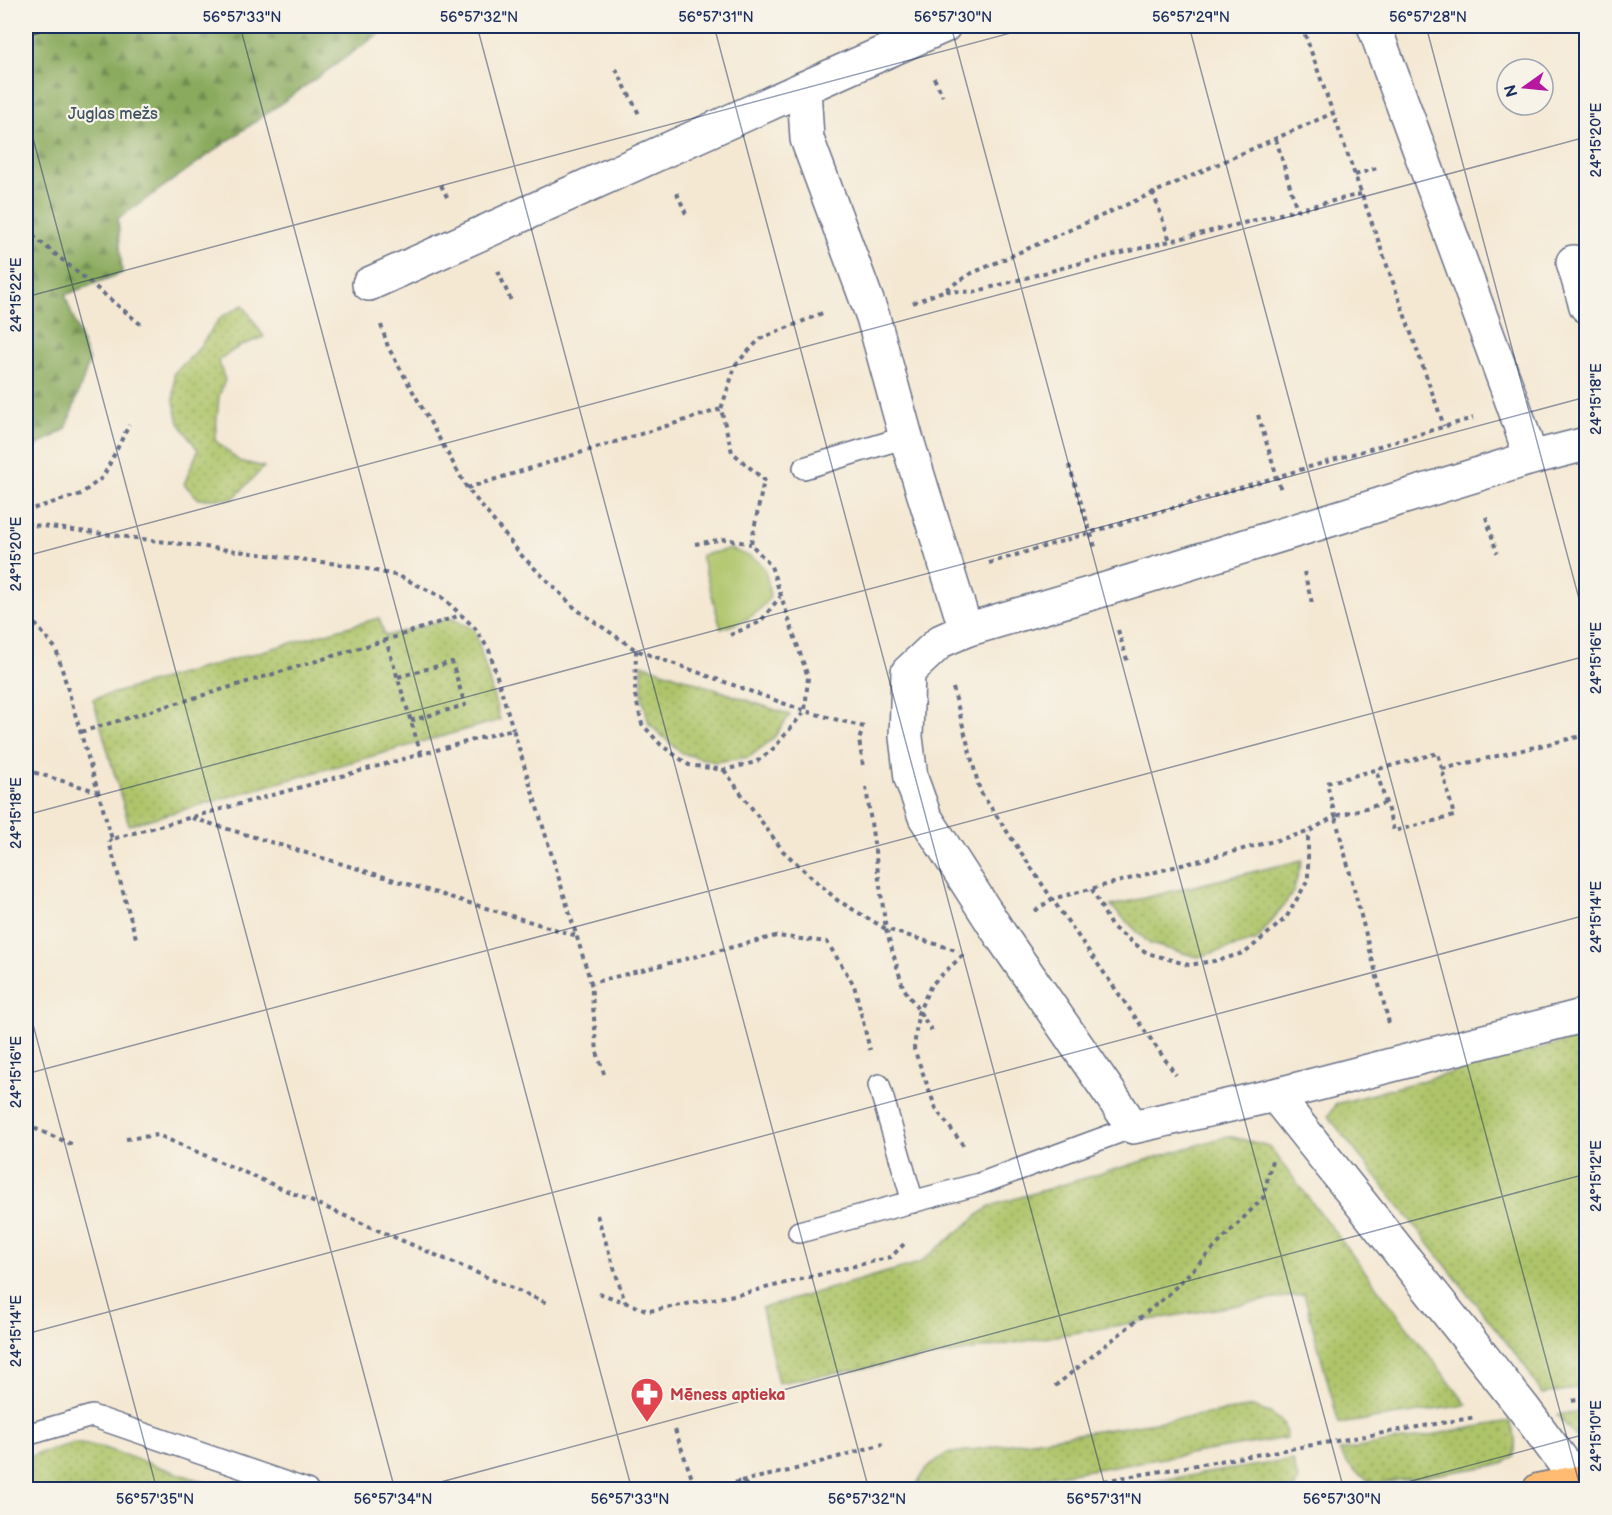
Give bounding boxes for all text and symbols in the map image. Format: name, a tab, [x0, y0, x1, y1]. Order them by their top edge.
text: 56°57'33"N	[202, 8, 282, 27]
text: 56°57'32"N	[440, 8, 518, 27]
text: 56°57'31"N	[678, 8, 754, 27]
text: 56°57'30"N	[914, 8, 992, 27]
text: 56°57'29"N	[1152, 8, 1230, 27]
text: 56°57'28"N	[1389, 8, 1467, 27]
north arrow	[1495, 57, 1555, 117]
text: N	[1501, 82, 1523, 99]
text: 24°15'20"E	[1587, 102, 1606, 178]
park label: Juglas mežs	[68, 105, 158, 124]
text: 24°15'22"E	[7, 257, 26, 333]
text: 24°15'18"E	[1587, 363, 1606, 435]
text: 24°15'20"E	[7, 516, 26, 592]
text: 24°15'16"E	[1587, 622, 1606, 694]
text: 24°15'18"E	[7, 777, 26, 849]
text: 24°15'14"E	[1587, 881, 1606, 953]
text: 24°15'16"E	[7, 1036, 26, 1108]
text: 24°15'12"E	[1587, 1140, 1606, 1212]
text: 24°15'14"E	[7, 1295, 26, 1367]
pharmacy icon: Mēness aptieka	[629, 1376, 665, 1423]
place label: Mēness aptieka	[670, 1386, 785, 1405]
text: 24°15'10"E	[1587, 1400, 1606, 1472]
text: 56°57'35"N	[116, 1490, 194, 1509]
text: 56°57'34"N	[354, 1490, 432, 1509]
text: 56°57'33"N	[590, 1490, 670, 1509]
text: 56°57'32"N	[828, 1490, 906, 1509]
text: 56°57'31"N	[1066, 1490, 1142, 1509]
text: 56°57'30"N	[1303, 1490, 1381, 1509]

